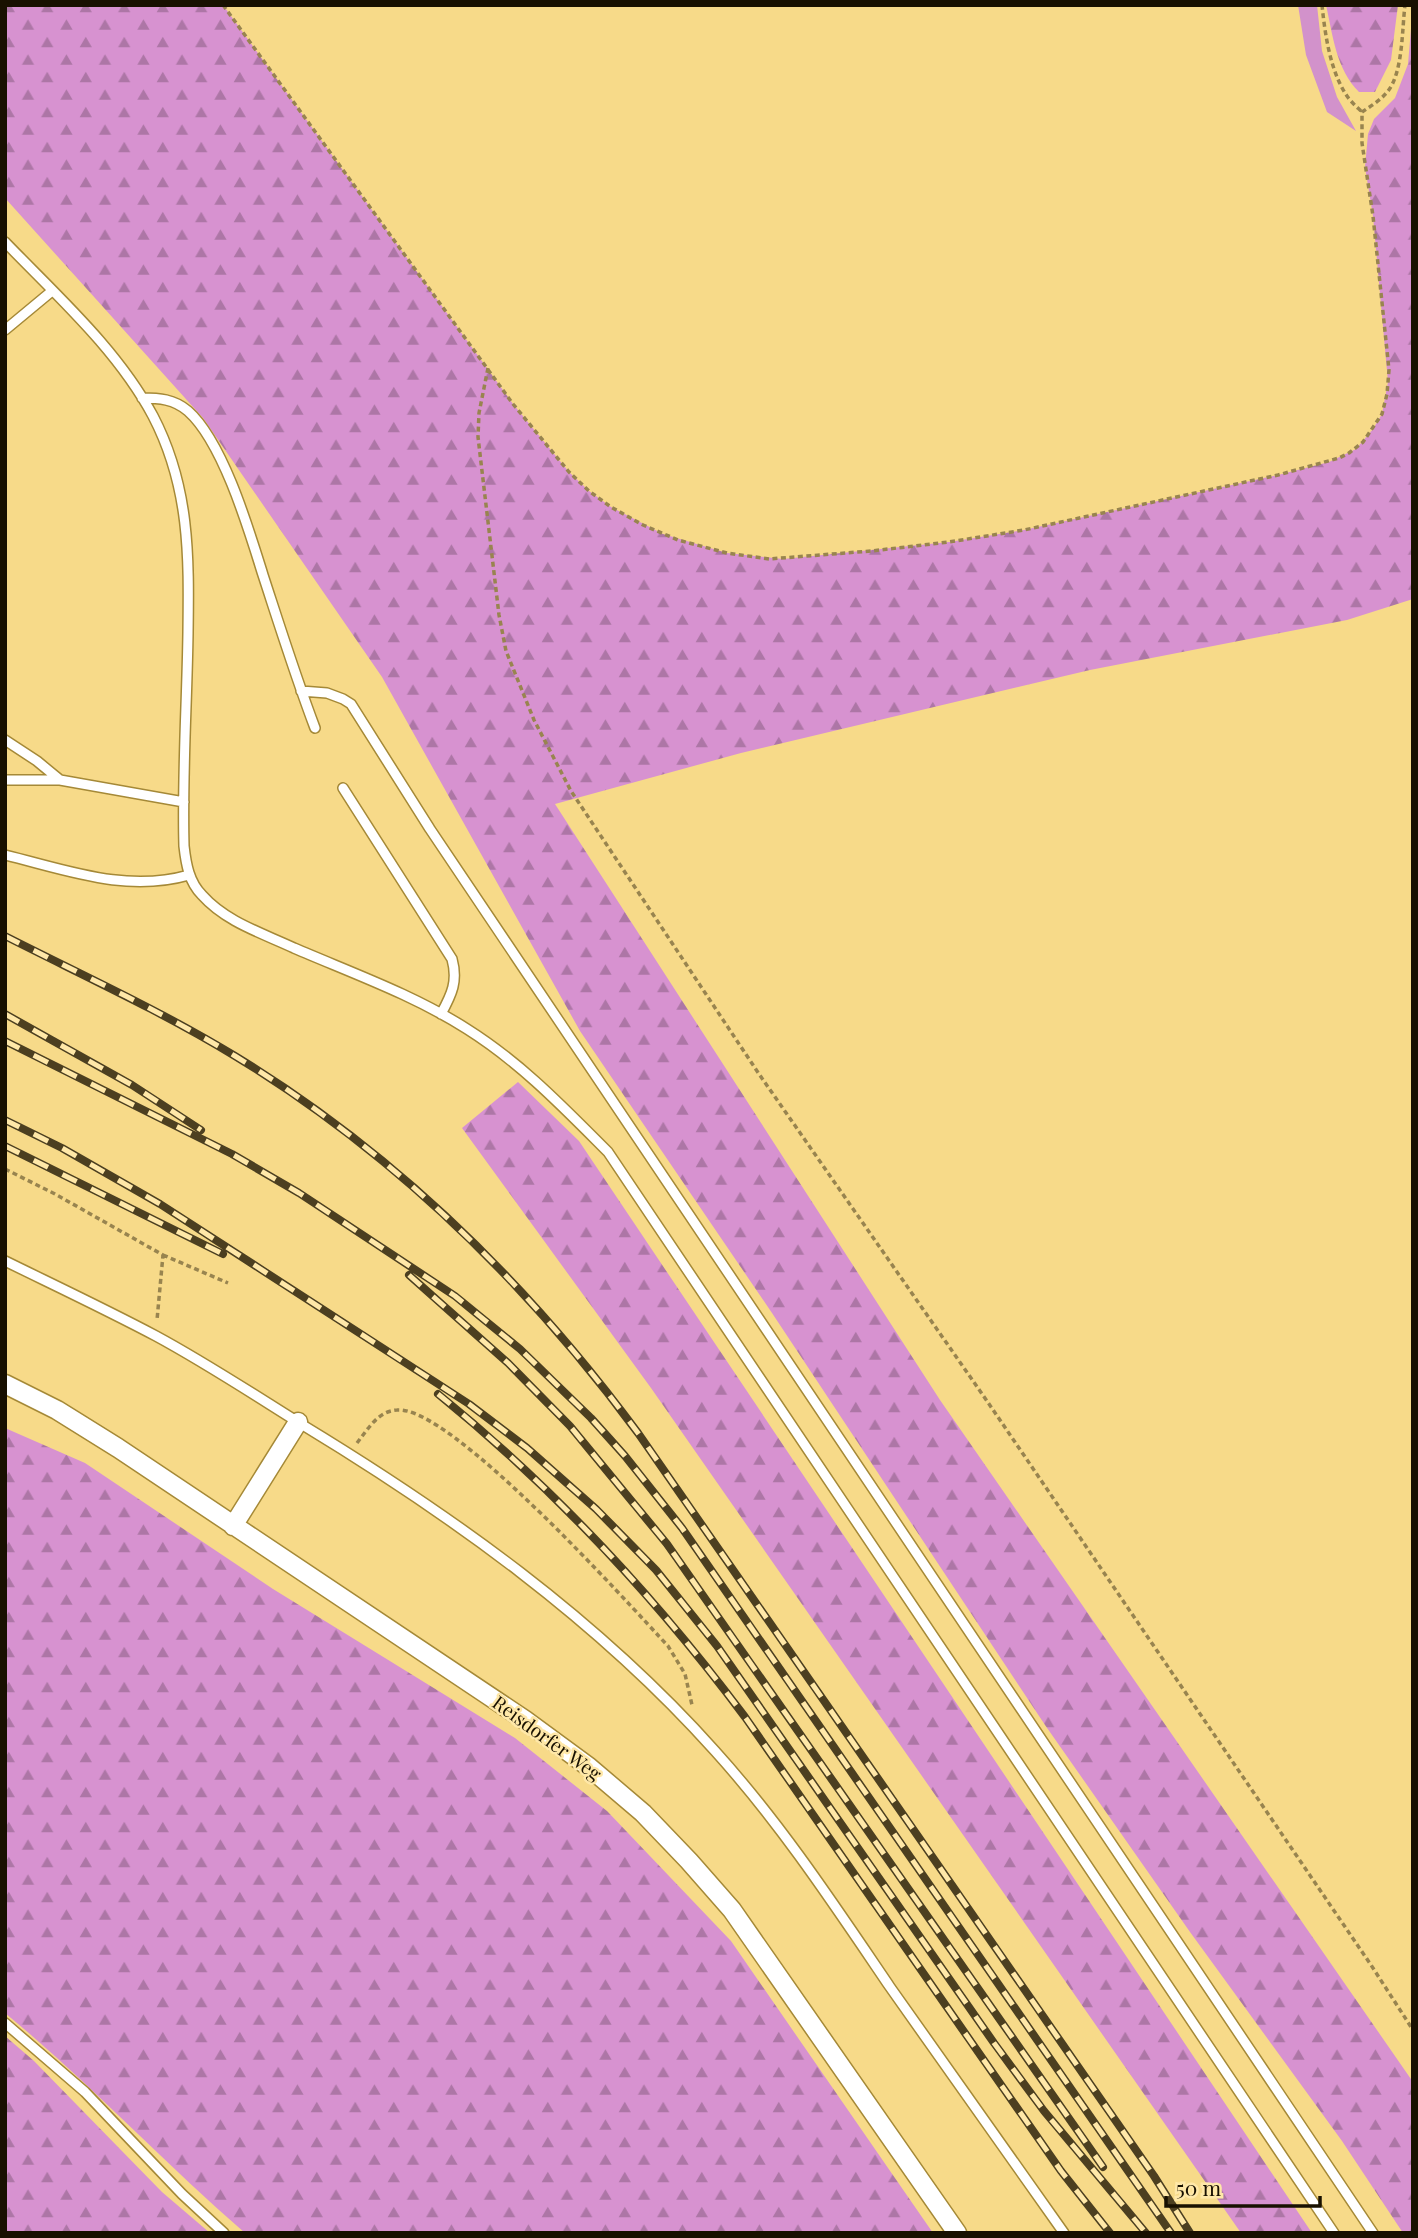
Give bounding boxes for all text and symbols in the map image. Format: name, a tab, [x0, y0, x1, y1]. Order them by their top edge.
street label: Reisdorfer Weg	[488, 1689, 607, 1786]
scale bar	[1166, 2164, 1320, 2208]
text: 50 m	[1176, 2173, 1222, 2201]

